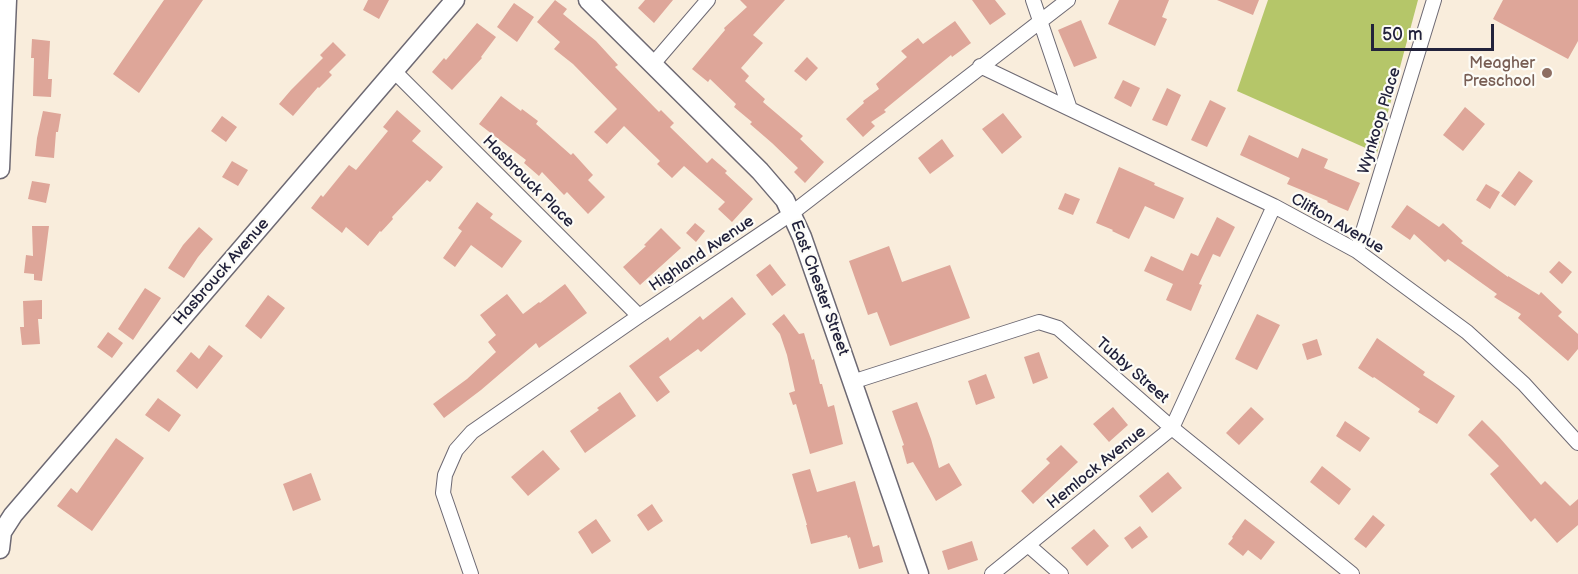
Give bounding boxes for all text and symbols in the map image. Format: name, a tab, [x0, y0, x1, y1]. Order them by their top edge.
scale bar	[1374, 12, 1497, 50]
text: 50 m	[1382, 24, 1423, 45]
place label: Meagher Preschool	[1463, 54, 1535, 92]
street label: Wynkoop Place	[1355, 65, 1405, 177]
marker: Meagher Preschool	[1540, 66, 1554, 80]
street label: Hasbrouck Place	[478, 132, 578, 232]
street label: Clifton Avenue	[1287, 190, 1387, 258]
street label: Highland Avenue	[646, 212, 758, 296]
street label: Hasbrouck Avenue	[170, 215, 274, 329]
street label: East Chester Street	[786, 218, 852, 358]
street label: Tubby Street	[1092, 334, 1172, 408]
street label: Hemlock Avenue	[1044, 422, 1150, 514]

